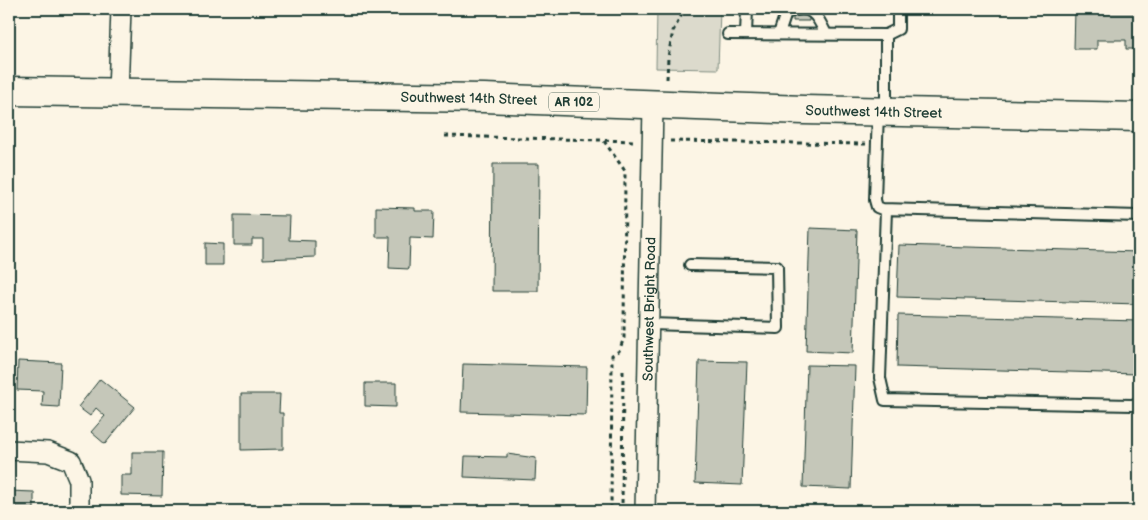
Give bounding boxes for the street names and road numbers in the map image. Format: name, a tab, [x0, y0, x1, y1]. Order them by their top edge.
street label: Southwest 14th Street	[400, 88, 538, 109]
road number: AR 102	[549, 92, 599, 111]
street label: Southwest 14th Street	[805, 102, 943, 121]
street label: Southwest Bright Road	[639, 237, 659, 381]

